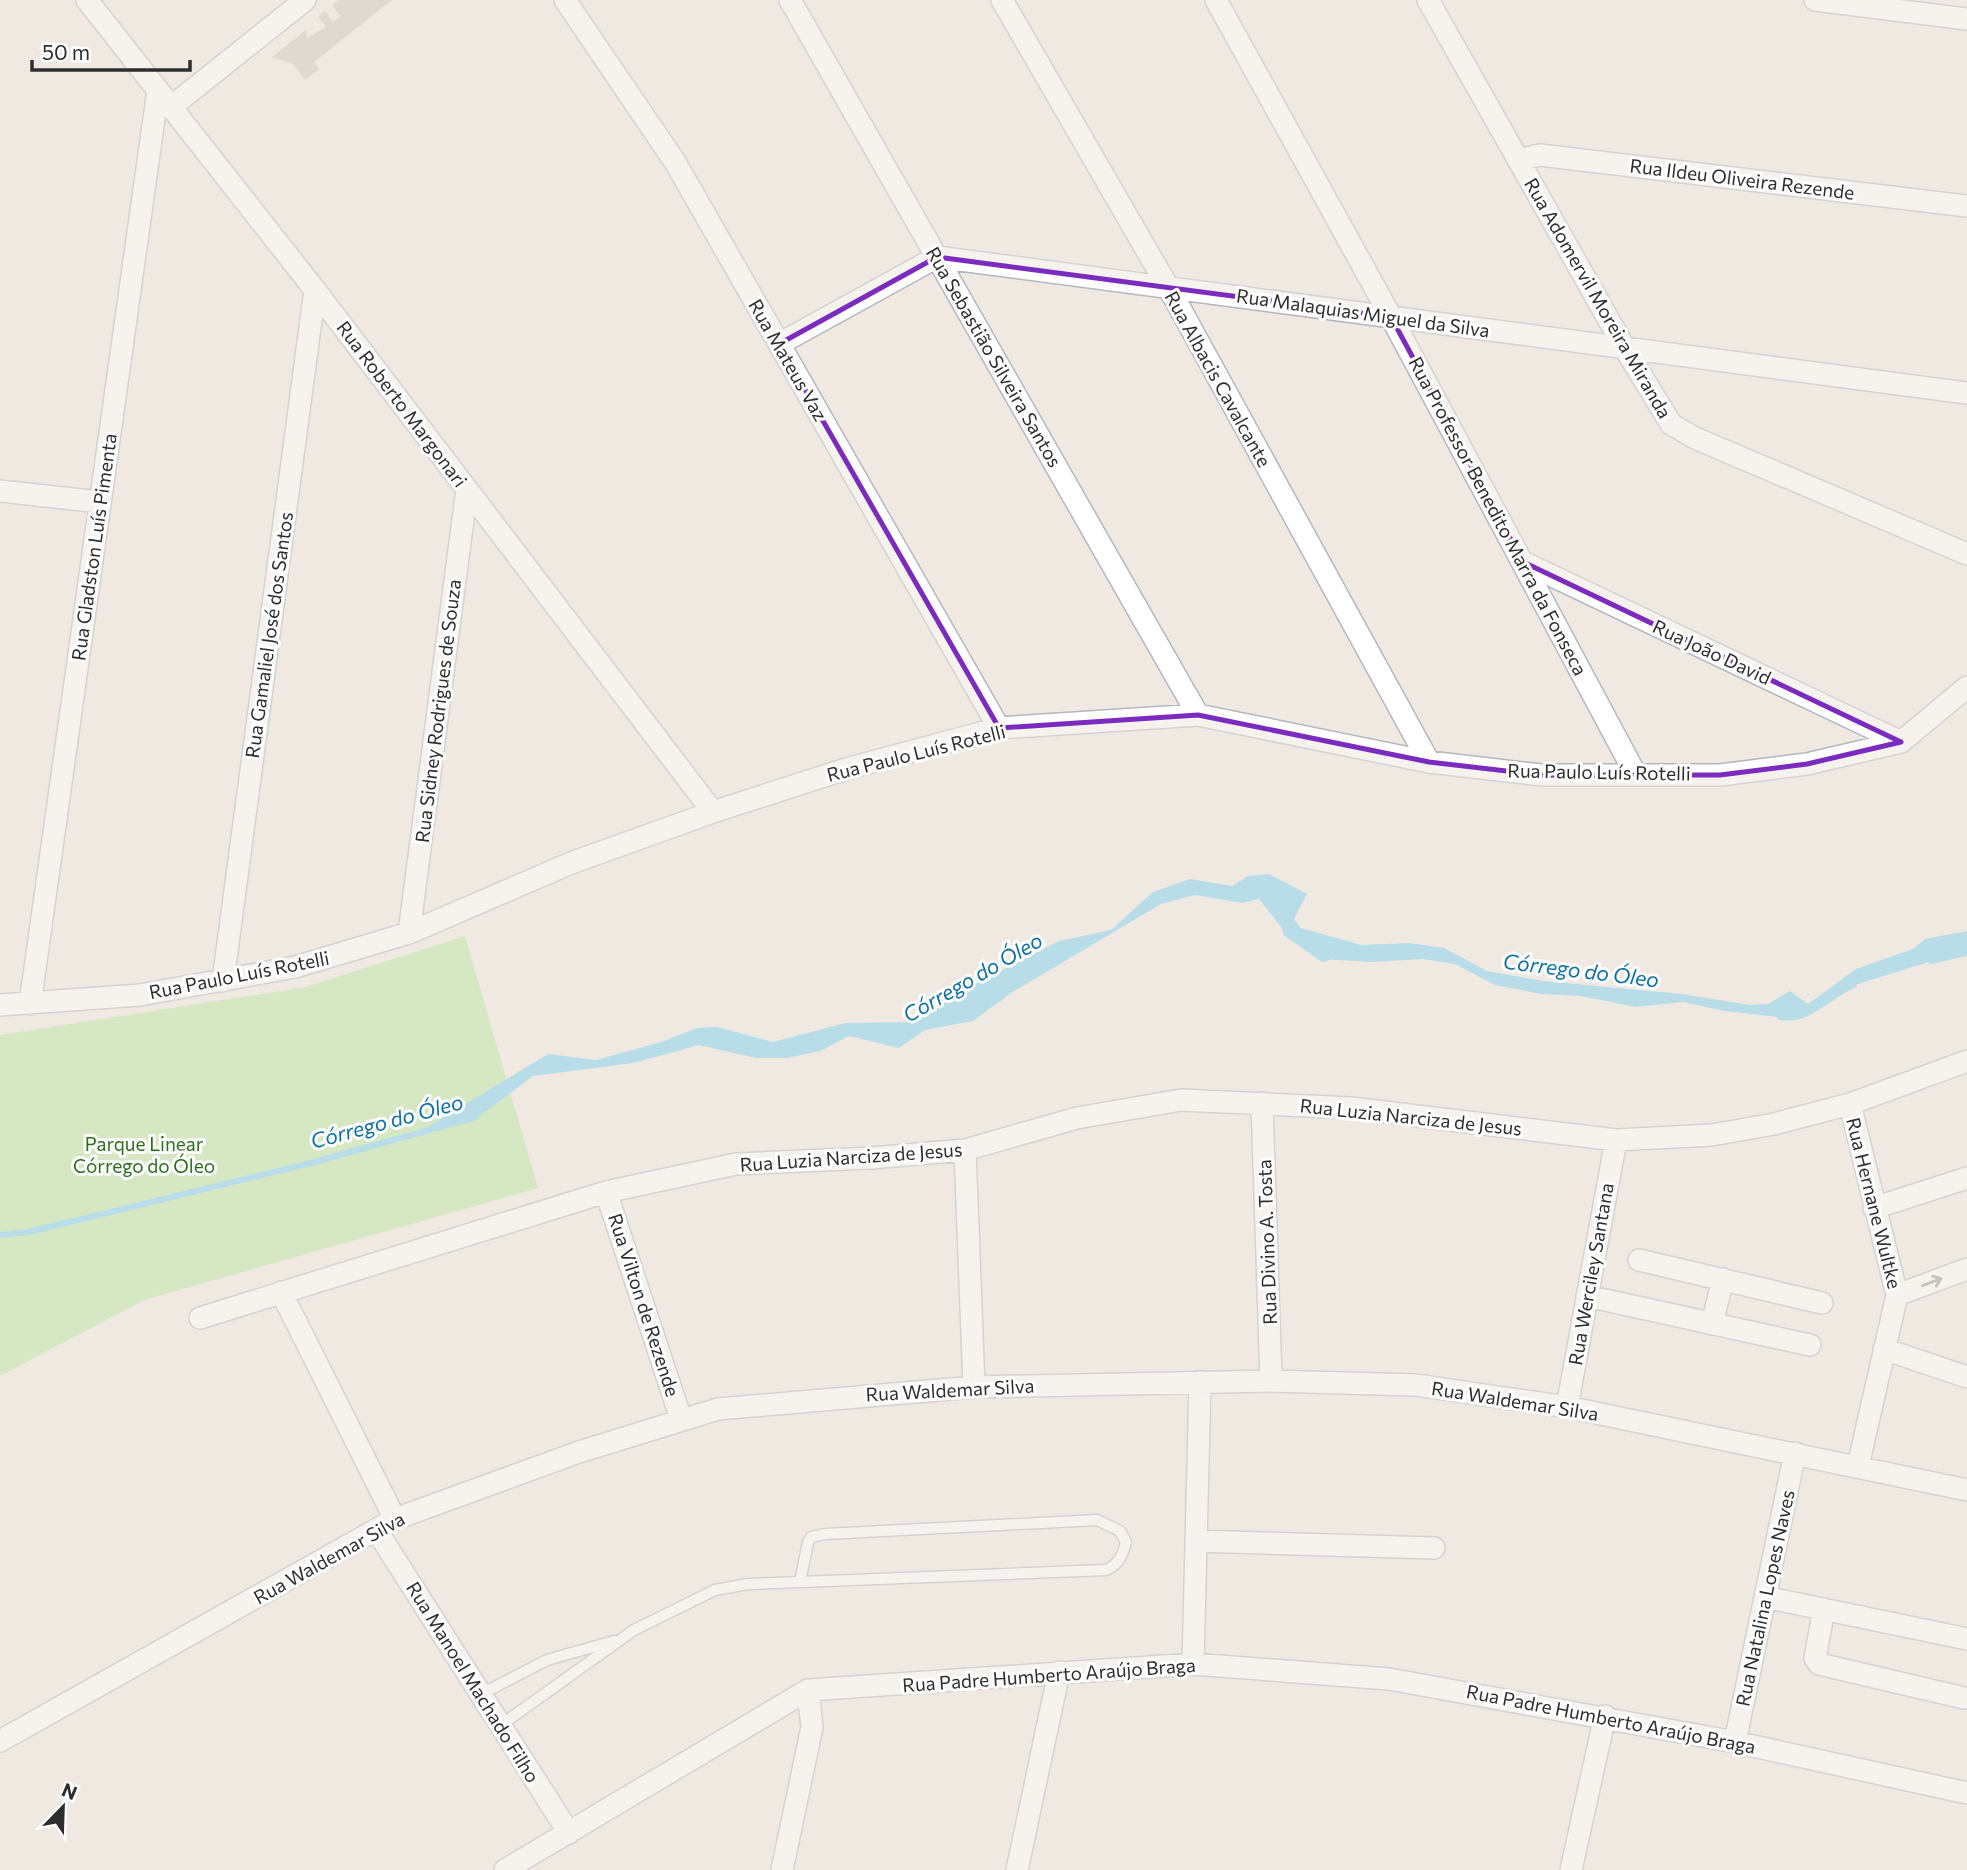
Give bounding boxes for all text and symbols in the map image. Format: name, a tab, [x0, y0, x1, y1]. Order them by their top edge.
scale bar	[32, 28, 189, 72]
text: 50 m	[42, 39, 90, 64]
street label: Rua Ildeu Oliveira Rezende	[1628, 153, 1856, 204]
street label: Rua Adomervil Moreira Miranda	[1520, 173, 1677, 422]
street label: Rua Sebastião Silveira Santos	[922, 242, 1067, 471]
street label: Rua Malaquias Miguel da Silva	[1235, 283, 1491, 342]
street label: Rua Albacis Cavalcante	[1161, 287, 1276, 471]
street label: Rua Mateus Vaz	[744, 295, 833, 425]
street label: Rua Roberto Margonari	[332, 316, 472, 491]
street label: Rua Professor Benedito Marra da Fonseca	[1404, 352, 1593, 679]
street label: Rua Gladston Luís Pimenta	[66, 432, 121, 662]
street label: Rua Gamaliel José dos Santos	[240, 510, 297, 759]
street label: Rua Sidney Rodrigues de Souza	[410, 578, 465, 844]
street label: Rua João David	[1649, 614, 1775, 689]
street label: Rua Paulo Luís Rotelli	[824, 719, 1008, 786]
street label: Rua Paulo Luís Rotelli	[1507, 758, 1691, 785]
water label: Córrego do Óleo	[898, 927, 1046, 1027]
street label: Rua Paulo Luís Rotelli	[147, 946, 331, 1003]
water label: Córrego do Óleo	[1502, 948, 1661, 991]
water label: Córrego do Óleo	[308, 1088, 466, 1153]
street label: Rua Luzia Narciza de Jesus	[1299, 1093, 1523, 1140]
street label: Rua Hernane Wultke	[1842, 1115, 1907, 1291]
park label: Parque Linear Córrego do Óleo	[73, 1132, 215, 1177]
street label: Rua Luzia Narciza de Jesus	[739, 1137, 963, 1176]
street label: Rua Divino A. Tosta	[1252, 1159, 1281, 1325]
street label: Rua Werciley Santana	[1563, 1181, 1618, 1367]
street label: Rua Vilton de Rezende	[604, 1210, 685, 1399]
one-way arrow	[1921, 1275, 1943, 1288]
street label: Rua Waldemar Silva	[865, 1374, 1035, 1405]
street label: Rua Waldemar Silva	[1430, 1376, 1600, 1425]
street label: Rua Natalina Lopes Naves	[1730, 1487, 1799, 1708]
street label: Rua Waldemar Silva	[249, 1507, 408, 1609]
street label: Rua Manoel Machado Filho	[402, 1577, 545, 1786]
street label: Rua Padre Humberto Araújo Braga	[901, 1653, 1196, 1696]
street label: Rua Padre Humberto Araújo Braga	[1465, 1679, 1758, 1758]
north arrow	[28, 1772, 98, 1842]
text: N	[59, 1778, 81, 1804]

